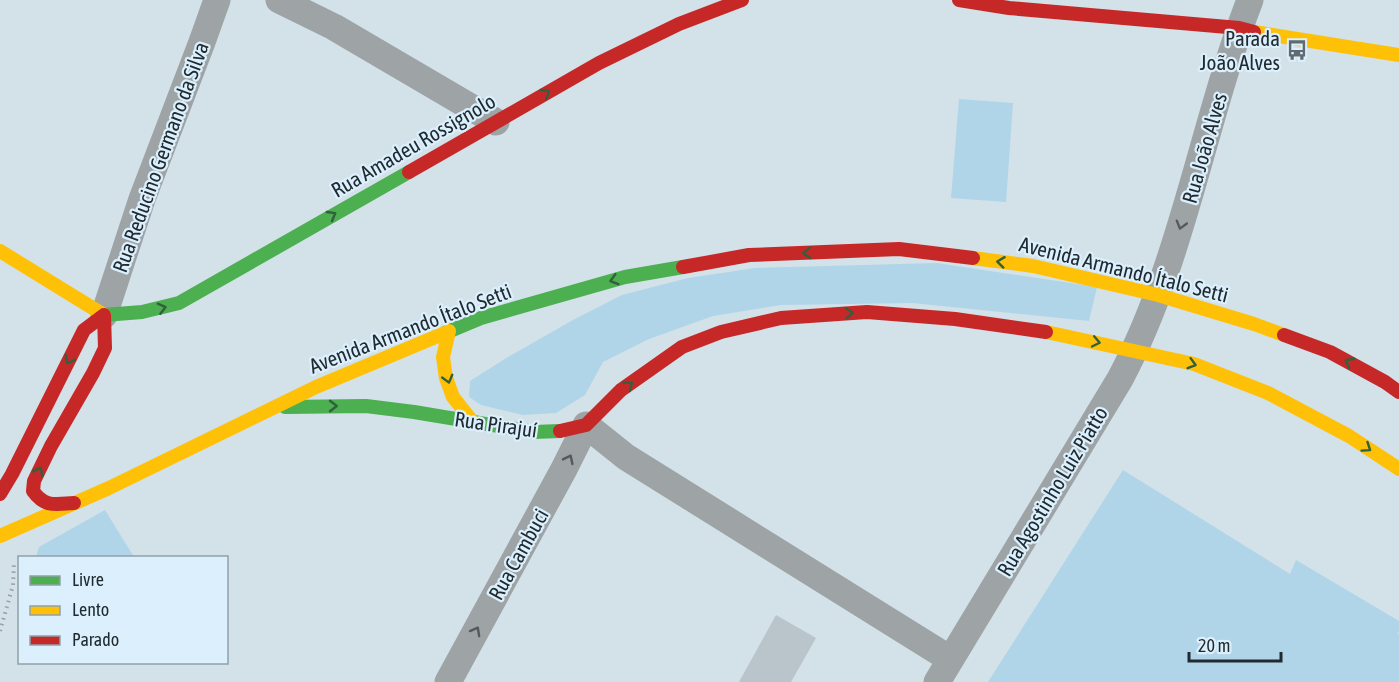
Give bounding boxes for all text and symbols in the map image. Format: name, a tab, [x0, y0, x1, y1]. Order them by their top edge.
place label: Parada João Alves	[1200, 26, 1280, 74]
bus stop icon: Parada João Alves	[1285, 38, 1309, 62]
street label: Rua Reducino Germano da Silva	[107, 39, 213, 275]
street label: Rua Amadeu Rossignolo	[327, 88, 499, 202]
one-way arrow	[540, 89, 550, 100]
street label: Rua João Alves	[1177, 90, 1231, 206]
one-way arrow	[326, 211, 336, 222]
one-way arrow	[1176, 219, 1188, 230]
street label: Avenida Armando Ítalo Setti	[1017, 231, 1231, 307]
one-way arrow	[802, 246, 811, 259]
one-way arrow	[996, 256, 1006, 268]
one-way arrow	[609, 273, 620, 285]
street label: Avenida Armando Ítalo Setti	[305, 278, 515, 378]
one-way arrow	[156, 303, 166, 316]
one-way arrow	[845, 307, 854, 320]
one-way arrow	[1091, 335, 1101, 348]
one-way arrow	[65, 354, 76, 364]
one-way arrow	[1186, 357, 1197, 369]
one-way arrow	[1344, 358, 1355, 369]
one-way arrow	[441, 373, 453, 384]
one-way arrow	[622, 381, 633, 392]
one-way arrow	[328, 400, 337, 412]
street label: Rua Agostinho Luiz Piatto	[992, 402, 1112, 580]
street label: Rua Pirajuí	[453, 406, 539, 442]
one-way arrow	[1360, 441, 1371, 452]
one-way arrow	[562, 455, 573, 466]
one-way arrow	[32, 467, 44, 478]
street label: Rua Cambuci	[483, 504, 553, 604]
legend	[18, 556, 228, 664]
text: Livre	[72, 569, 104, 590]
text: Lento	[72, 599, 109, 620]
scale bar	[1189, 625, 1280, 663]
one-way arrow	[469, 626, 480, 637]
text: Parado	[72, 629, 119, 650]
text: 20 m	[1198, 635, 1230, 656]

